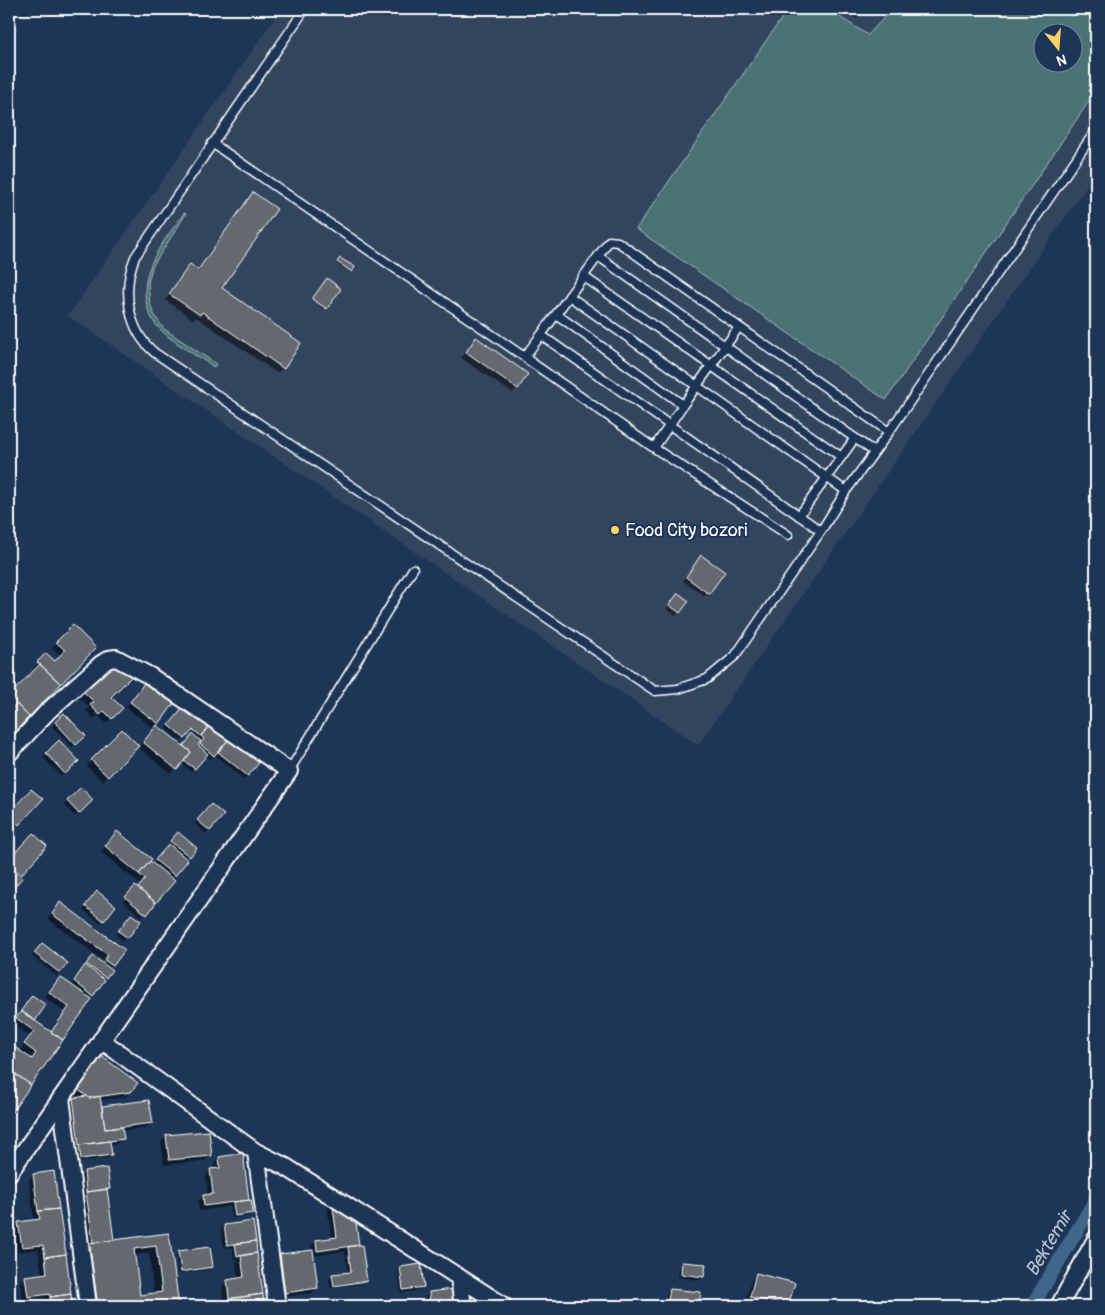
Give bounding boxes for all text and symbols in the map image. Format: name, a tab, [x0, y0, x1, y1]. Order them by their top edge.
north arrow	[1032, 22, 1082, 72]
text: N	[1055, 50, 1069, 69]
place label: Food City bozori	[625, 519, 747, 542]
marker: Food City bozori	[609, 524, 621, 536]
water label: Bektemir	[1020, 1205, 1079, 1281]

